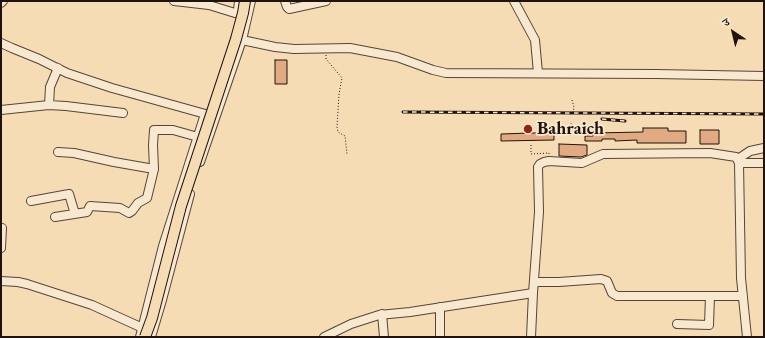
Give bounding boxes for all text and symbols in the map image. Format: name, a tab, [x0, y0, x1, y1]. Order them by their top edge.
north arrow	[713, 12, 753, 52]
text: उ	[720, 15, 732, 30]
place label: Bahraich	[537, 118, 604, 140]
marker: Bahraich	[522, 123, 534, 135]

